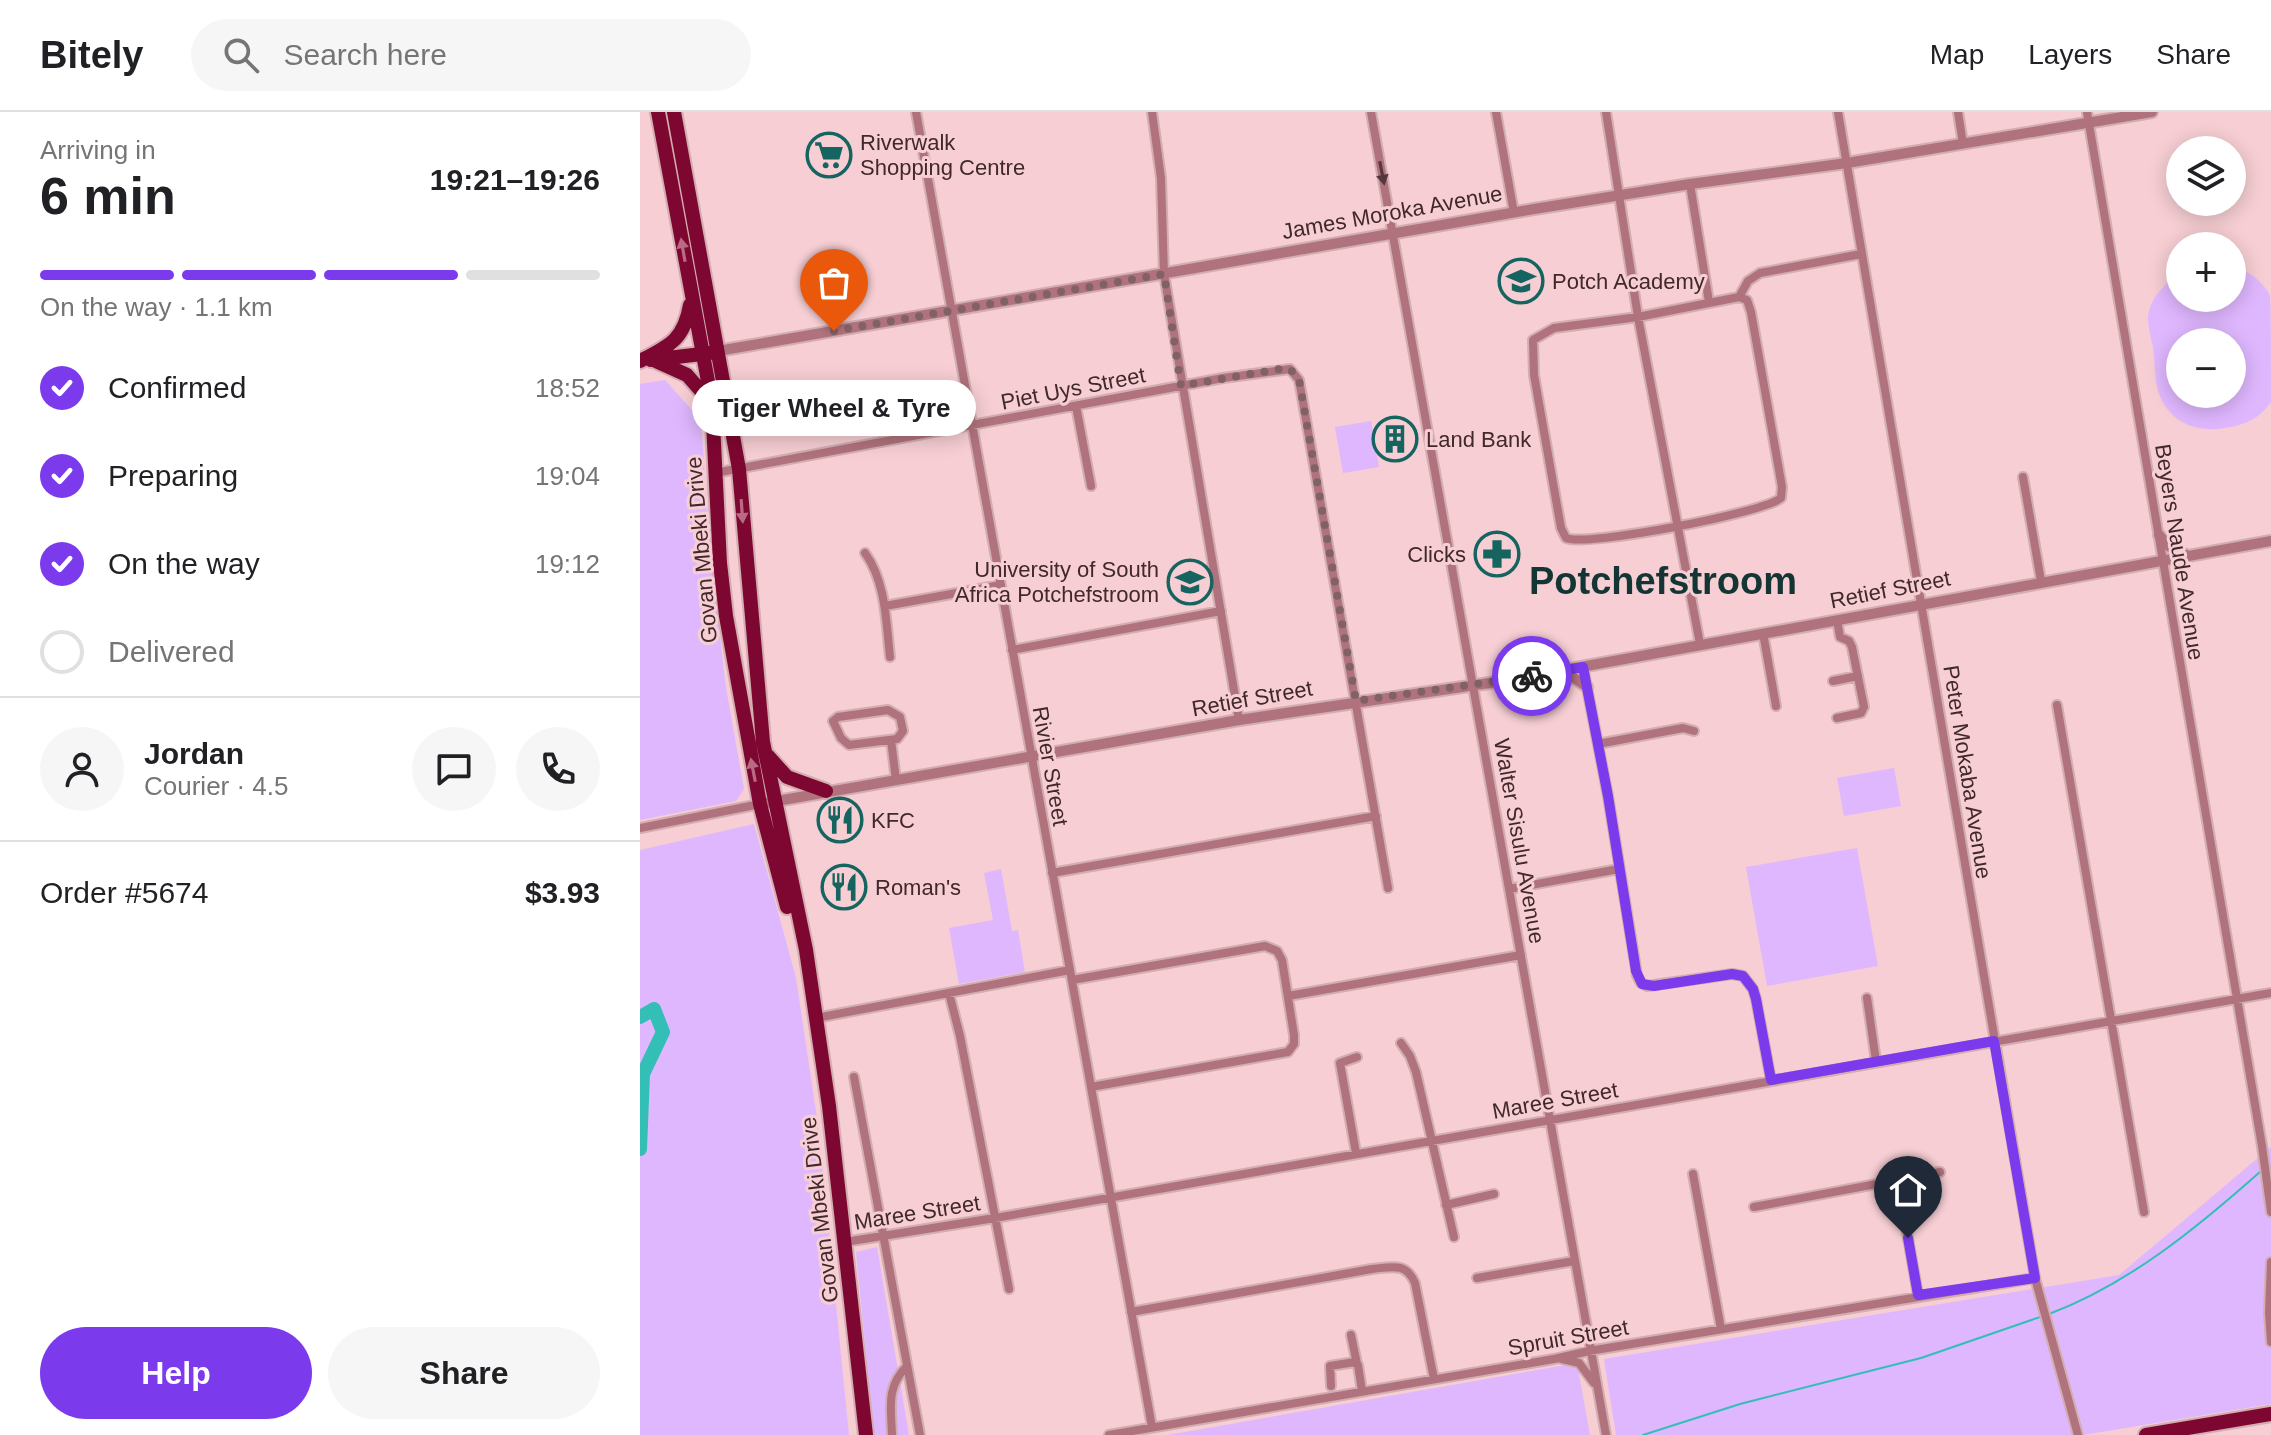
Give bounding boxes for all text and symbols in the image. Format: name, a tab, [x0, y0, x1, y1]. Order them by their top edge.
search box	[191, 19, 751, 91]
icon: search	[219, 33, 263, 77]
text: Bitely	[40, 34, 143, 76]
text: Search here	[283, 38, 447, 71]
text: Map	[1930, 39, 1984, 70]
text: Layers	[2028, 39, 2112, 70]
text: Share	[2156, 39, 2231, 70]
place label: Riverwalk Shopping Centre	[860, 130, 1025, 180]
supermarket icon: Riverwalk Shopping Centre	[805, 131, 853, 179]
text: Arriving in	[40, 135, 156, 165]
map controls	[2166, 136, 2246, 408]
button: layers	[2166, 136, 2246, 216]
one-way arrow	[1377, 161, 1389, 186]
text: 19:21–19:26	[430, 163, 600, 196]
text: 6 min	[40, 167, 176, 225]
street label: James Moroka Avenue	[1280, 181, 1504, 244]
button: +	[2166, 232, 2246, 312]
one-way arrow	[677, 237, 689, 262]
pin	[800, 249, 868, 331]
school or university icon: Potch Academy	[1497, 257, 1545, 305]
icon: bag	[812, 261, 856, 305]
place label: Potch Academy	[1552, 269, 1705, 294]
text: On the way · 1.1 km	[40, 292, 273, 322]
button: −	[2166, 328, 2246, 408]
street label: Piet Uys Street	[999, 362, 1147, 415]
icon: check	[40, 366, 84, 410]
text: Confirmed	[108, 371, 246, 404]
text: 18:52	[535, 373, 600, 403]
callout: Tiger Wheel & Tyre	[692, 379, 976, 435]
text: Tiger Wheel & Tyre	[717, 393, 951, 423]
building icon: Land Bank	[1371, 415, 1419, 463]
place label: Land Bank	[1426, 427, 1532, 452]
street label: Beyers Naude Avenue	[2150, 442, 2209, 662]
icon: check	[40, 454, 84, 498]
street label: Govan Mbeki Drive	[681, 456, 722, 644]
text: Preparing	[108, 459, 238, 492]
text: 19:04	[535, 461, 600, 491]
one-way arrow	[736, 499, 749, 524]
pharmacy icon: Clicks	[1473, 530, 1521, 578]
icon: check	[40, 542, 84, 586]
place label: Clicks	[1407, 542, 1466, 567]
text: On the way	[108, 547, 260, 580]
text: 19:12	[535, 549, 600, 579]
place label: University of South Africa Potchefstroom	[955, 557, 1159, 607]
school or university icon: University of South Africa Potchefstroom	[1166, 558, 1214, 606]
district label: Potchefstroom	[1529, 560, 1797, 602]
street label: Retief Street	[1828, 566, 1952, 613]
text: Delivered	[108, 635, 235, 668]
courier	[1492, 636, 1572, 716]
icon: bike	[1510, 654, 1554, 698]
street label: Peter Mokaba Avenue	[1938, 663, 1997, 881]
street label: Retief Street	[1190, 676, 1314, 721]
street label: Rivier Street	[1028, 704, 1073, 828]
button: person	[40, 727, 124, 811]
button: chat	[412, 727, 496, 811]
button: phone	[516, 727, 600, 811]
text: Jordan	[144, 737, 244, 770]
street label: Walter Sisulu Avenue	[1489, 737, 1550, 946]
one-way arrow	[747, 757, 759, 782]
text: Courier · 4.5	[144, 771, 289, 801]
restaurant icon: KFC	[816, 796, 864, 844]
place label: KFC	[871, 808, 915, 833]
restaurant icon: Roman's	[820, 863, 868, 911]
place label: Roman's	[875, 875, 961, 900]
text: Order #5674	[40, 876, 208, 909]
text: $3.93	[525, 876, 600, 909]
street label: Maree Street	[1490, 1077, 1620, 1124]
street label: Govan Mbeki Drive	[796, 1116, 843, 1304]
pin	[1874, 1156, 1942, 1238]
icon: home	[1886, 1168, 1930, 1212]
street label: Maree Street	[852, 1190, 982, 1235]
street label: Spruit Street	[1506, 1315, 1630, 1360]
button: Help	[40, 1327, 312, 1419]
button: Share	[328, 1327, 600, 1419]

